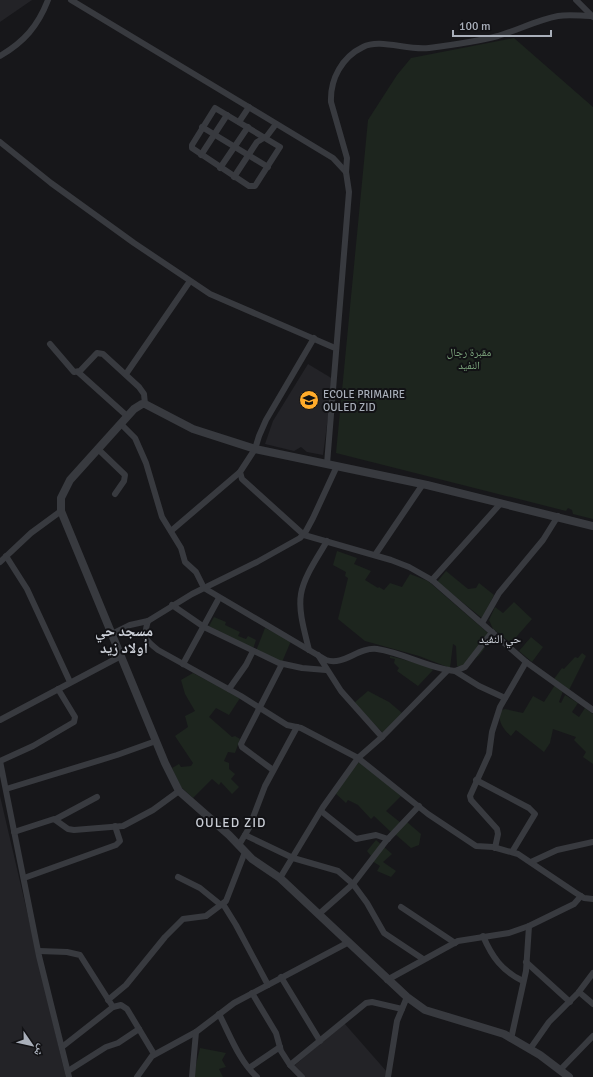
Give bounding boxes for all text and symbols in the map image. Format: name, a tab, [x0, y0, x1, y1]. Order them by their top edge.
scale bar	[453, 12, 551, 38]
text: 100 m	[459, 19, 491, 34]
park label: مقبرة رجال النفيد	[447, 346, 491, 372]
place label: ECOLE PRIMAIRE OULED ZID	[323, 388, 405, 414]
school or university icon: ECOLE PRIMAIRE OULED ZID	[298, 389, 320, 411]
district label: مسجد حي أولاد زيد	[95, 622, 153, 657]
district label: حي النفيد	[479, 632, 521, 649]
district label: OULED ZID	[195, 815, 267, 831]
north arrow	[12, 1025, 52, 1065]
text: ش	[30, 1041, 49, 1059]

